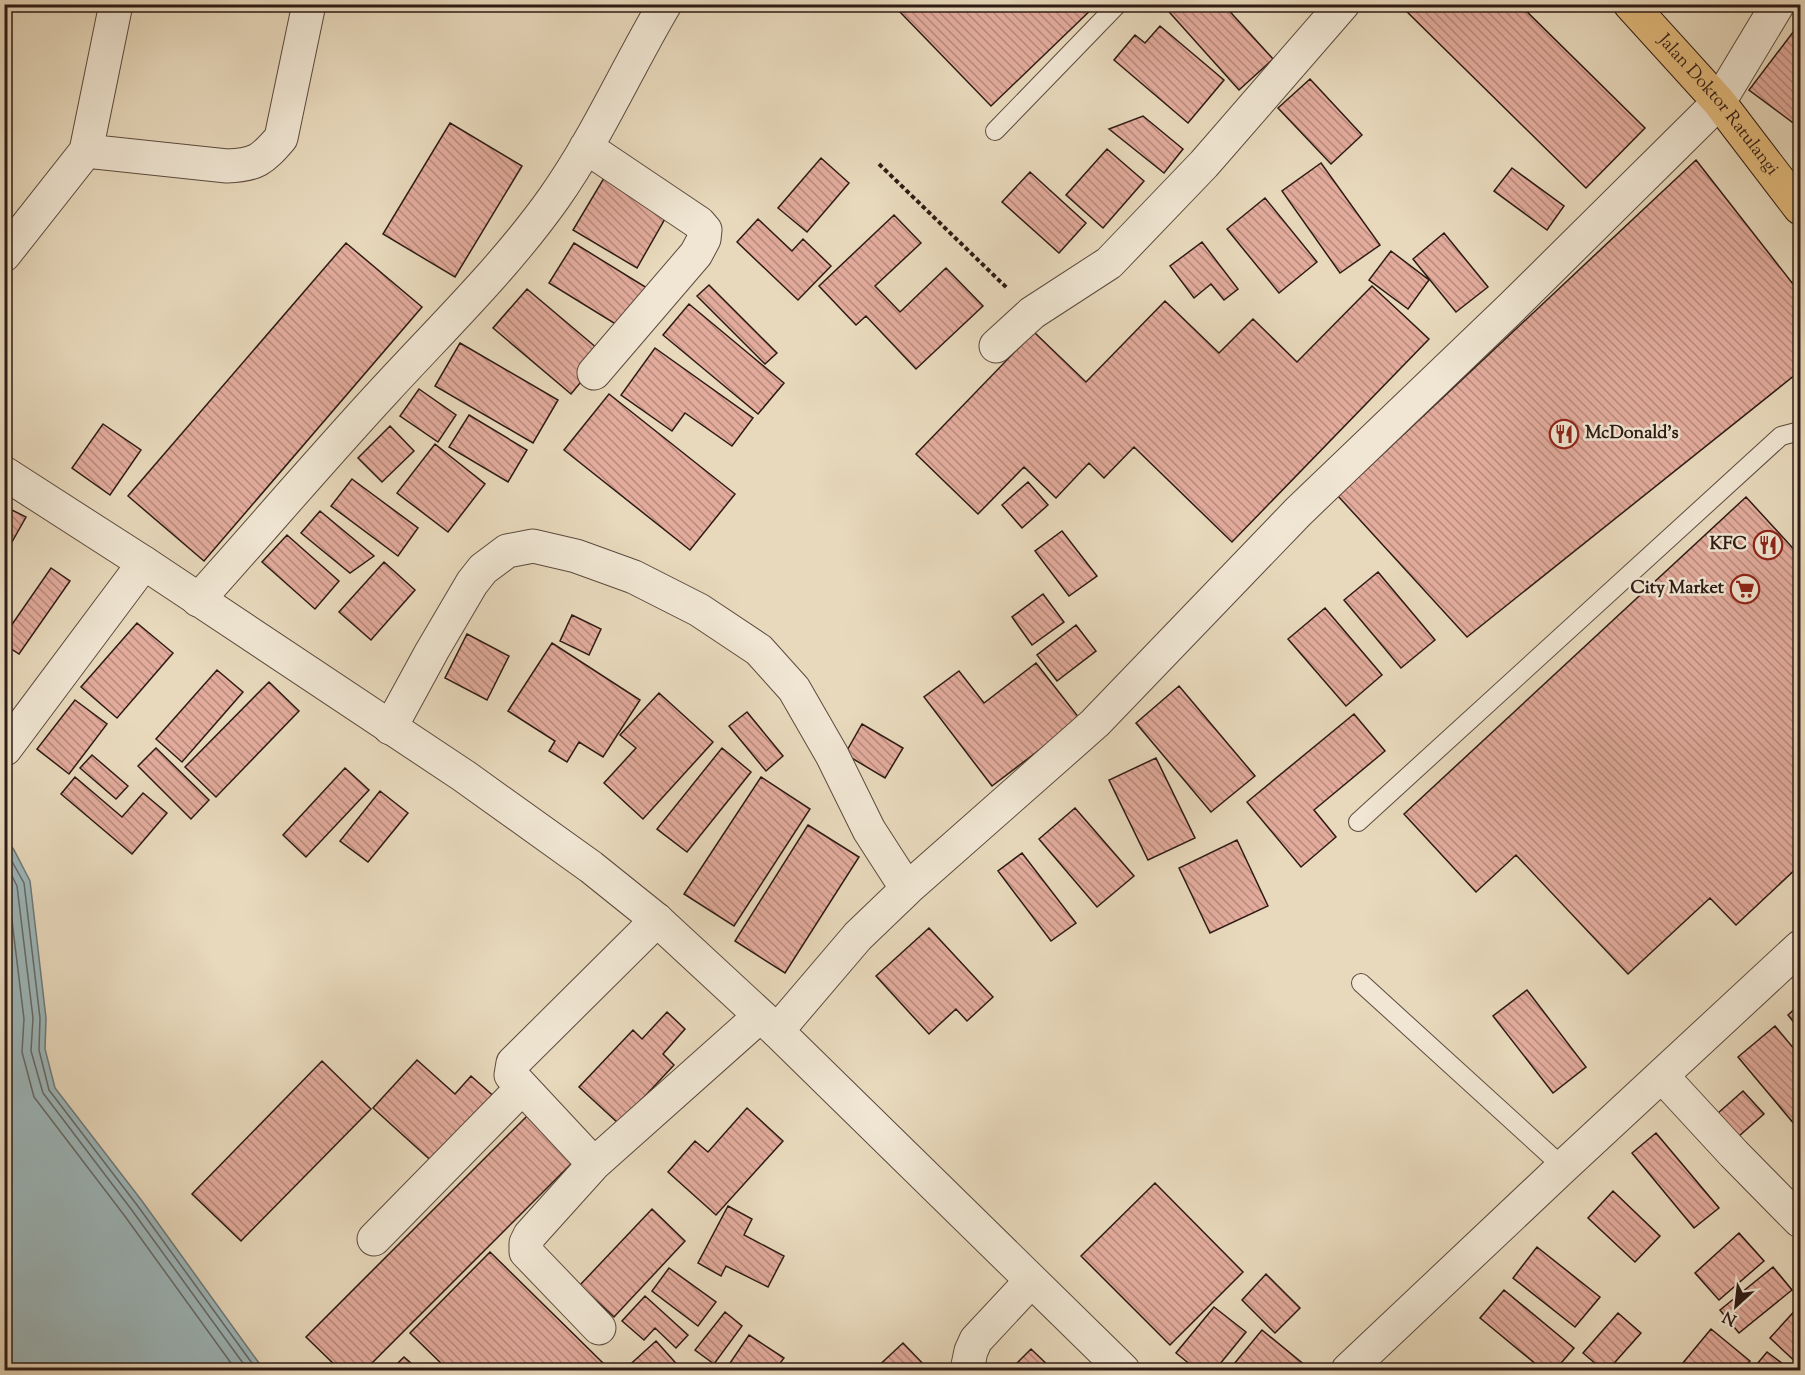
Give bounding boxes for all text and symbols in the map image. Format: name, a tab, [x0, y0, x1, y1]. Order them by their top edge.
street label: Jalan Doktor Ratulangi	[1650, 28, 1784, 181]
restaurant icon: McDonald's	[1548, 418, 1580, 450]
place label: McDonald's	[1585, 421, 1679, 447]
restaurant icon: KFC	[1752, 529, 1784, 561]
place label: KFC	[1709, 532, 1747, 558]
supermarket icon: City Market	[1729, 573, 1761, 605]
place label: City Market	[1631, 576, 1725, 602]
north arrow	[1706, 1276, 1766, 1336]
text: N	[1719, 1304, 1741, 1330]

